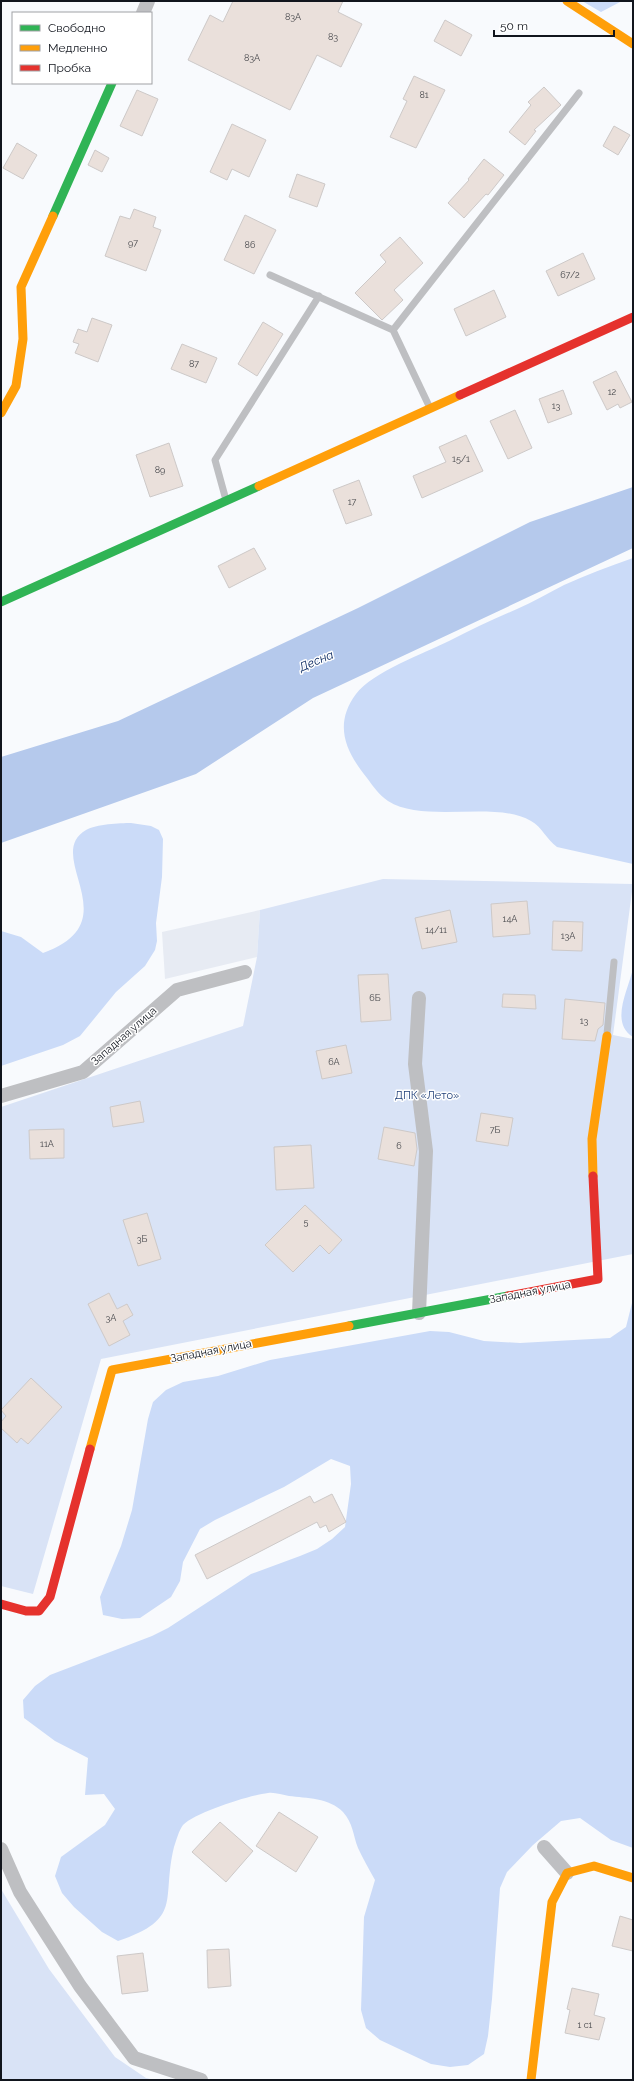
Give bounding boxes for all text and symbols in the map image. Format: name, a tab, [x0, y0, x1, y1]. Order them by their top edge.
legend	[12, 12, 152, 84]
house number: 83А	[285, 12, 301, 22]
scale bar	[494, 12, 614, 38]
text: 50 m	[500, 19, 528, 33]
text: Свободно	[48, 21, 105, 35]
house number: 83	[328, 32, 338, 42]
text: Медленно	[48, 41, 107, 55]
house number: 83А	[244, 53, 260, 63]
text: Пробка	[48, 61, 91, 75]
house number: 81	[419, 90, 429, 100]
house number: 97	[128, 238, 138, 248]
house number: 86	[245, 240, 256, 250]
house number: 67/2	[560, 270, 580, 280]
house number: 87	[189, 359, 199, 369]
house number: 12	[608, 387, 617, 397]
house number: 13	[552, 401, 561, 411]
house number: 15/1	[452, 454, 470, 464]
house number: 89	[155, 465, 165, 475]
house number: 17	[348, 497, 356, 507]
water label: Десна	[296, 647, 335, 675]
house number: 14А	[503, 914, 517, 924]
house number: 14/11	[425, 925, 447, 935]
house number: 13А	[561, 931, 575, 941]
house number: 6Б	[369, 993, 381, 1003]
street label: Западная улица	[89, 1004, 159, 1068]
house number: 13	[580, 1016, 589, 1026]
house number: 6А	[328, 1057, 340, 1067]
park label: ДПК «Лето»	[395, 1089, 459, 1102]
house number: 7Б	[490, 1125, 500, 1135]
house number: 11А	[40, 1139, 54, 1149]
house number: 6	[396, 1141, 402, 1151]
house number: 5	[304, 1217, 309, 1227]
house number: 3Б	[137, 1234, 147, 1244]
street label: Западная улица	[488, 1278, 572, 1306]
house number: 3А	[106, 1313, 116, 1323]
street label: Западная улица	[169, 1337, 253, 1365]
house number: 1 с1	[578, 2020, 593, 2030]

